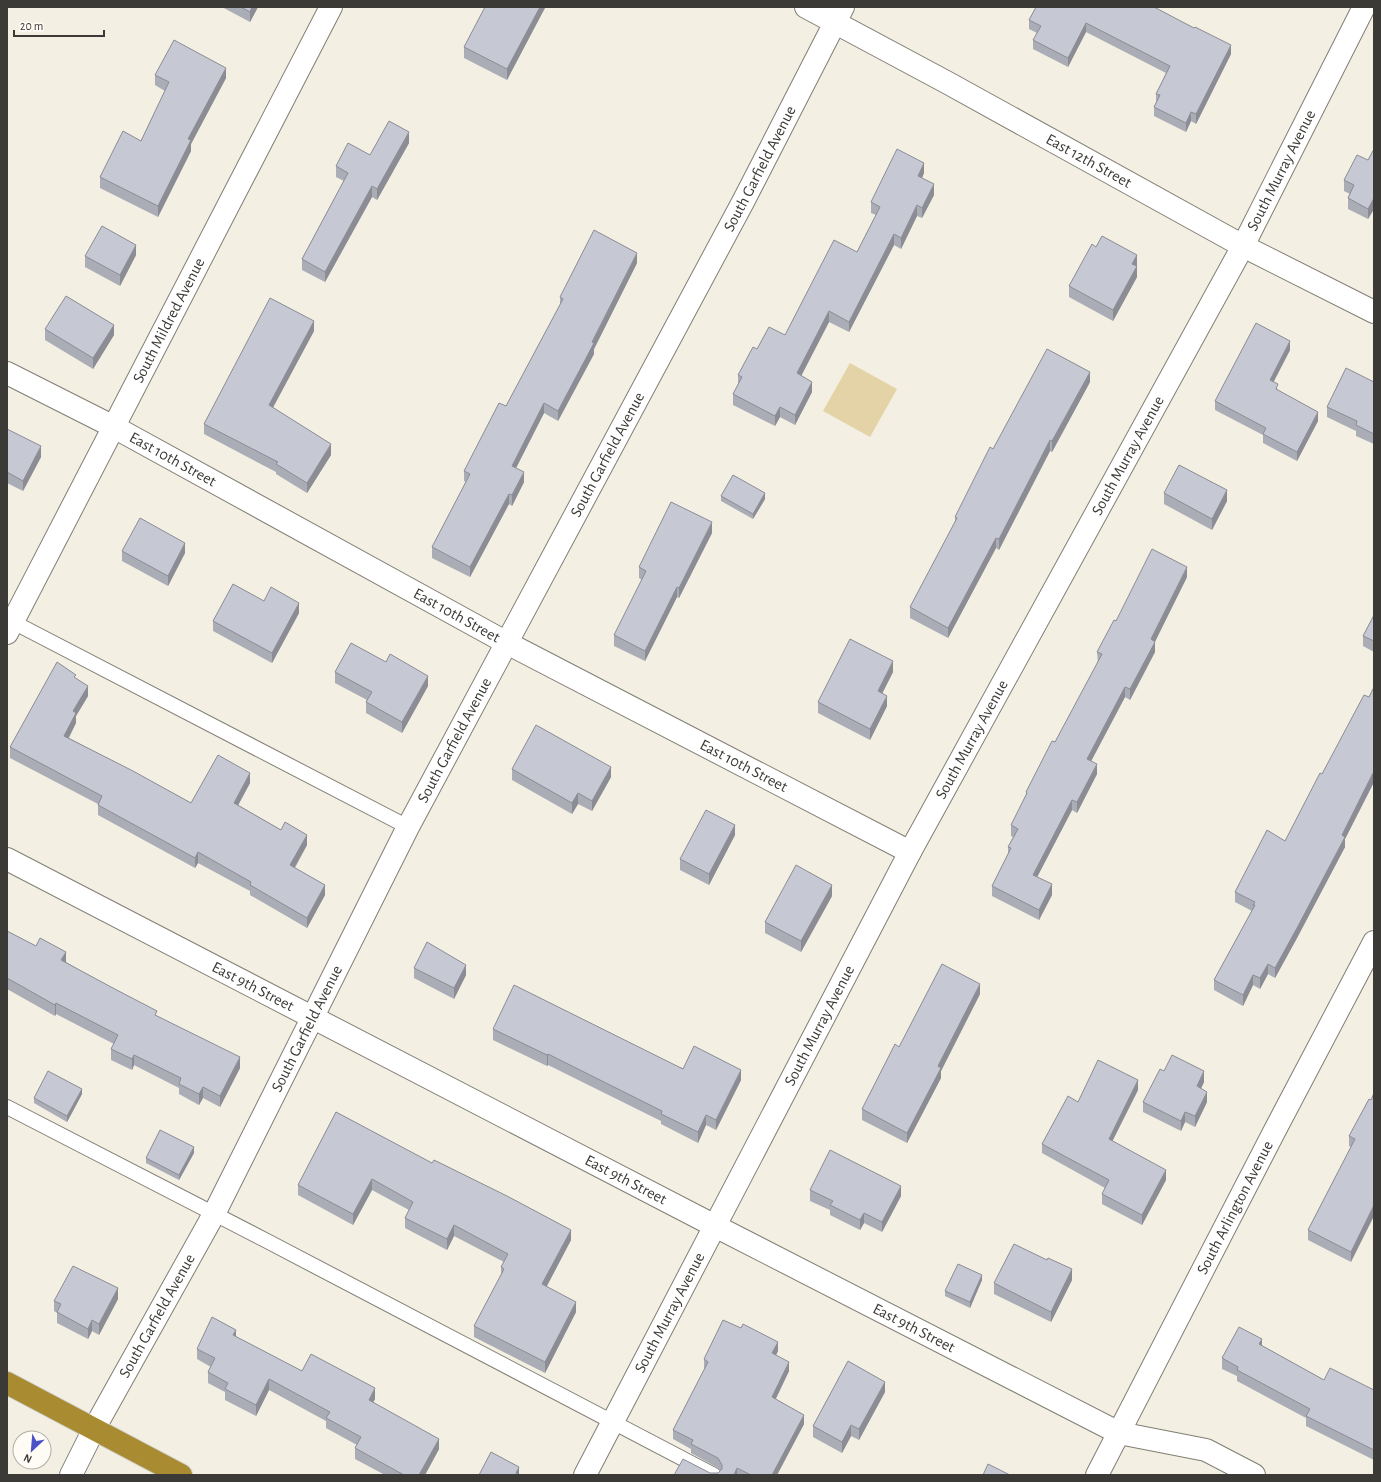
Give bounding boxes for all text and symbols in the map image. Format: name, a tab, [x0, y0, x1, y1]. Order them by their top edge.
scale bar	[14, 12, 104, 38]
text: 20 m	[20, 20, 43, 32]
street label: South Garfield Avenue	[721, 103, 799, 234]
street label: South Murray Avenue	[1244, 107, 1319, 233]
street label: East 12th Street	[1043, 131, 1134, 191]
street label: South Mildred Avenue	[130, 255, 208, 385]
street label: South Garfield Avenue	[568, 390, 647, 520]
street label: South Murray Avenue	[1089, 393, 1167, 518]
street label: East 10th Street	[127, 429, 219, 490]
street label: East 10th Street	[411, 585, 503, 646]
street label: South Garfield Avenue	[415, 675, 494, 805]
street label: South Murray Avenue	[933, 677, 1011, 802]
street label: East 10th Street	[697, 737, 790, 795]
street label: East 9th Street	[209, 959, 296, 1014]
street label: South Garfield Avenue	[269, 963, 345, 1094]
street label: South Murray Avenue	[782, 963, 857, 1088]
street label: South Arlington Avenue	[1194, 1138, 1276, 1277]
street label: East 9th Street	[582, 1152, 669, 1208]
street label: South Murray Avenue	[632, 1250, 708, 1376]
street label: South Garfield Avenue	[116, 1251, 198, 1380]
street label: East 9th Street	[870, 1300, 958, 1356]
north arrow	[12, 1430, 52, 1470]
text: N	[22, 1452, 34, 1465]

